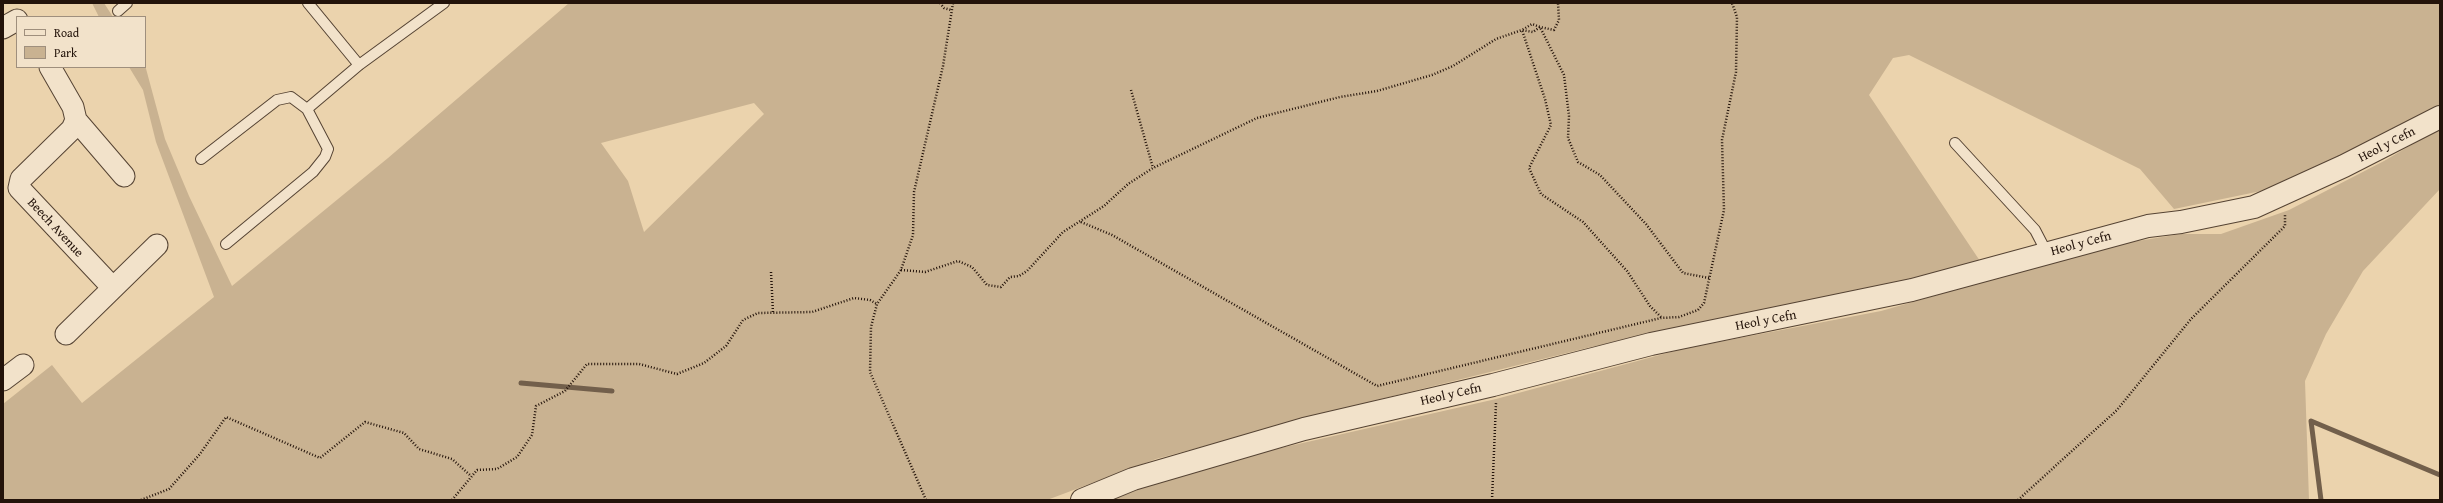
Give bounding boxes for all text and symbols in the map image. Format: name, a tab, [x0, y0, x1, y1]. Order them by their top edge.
legend	[16, 16, 146, 68]
text: Road	[54, 24, 79, 41]
text: Park	[54, 44, 77, 61]
street label: Heol y Cefn	[2356, 124, 2418, 166]
street label: Beech Avenue	[24, 195, 86, 261]
street label: Heol y Cefn	[2049, 228, 2113, 260]
street label: Heol y Cefn	[1734, 307, 1798, 335]
street label: Heol y Cefn	[1419, 380, 1483, 410]

